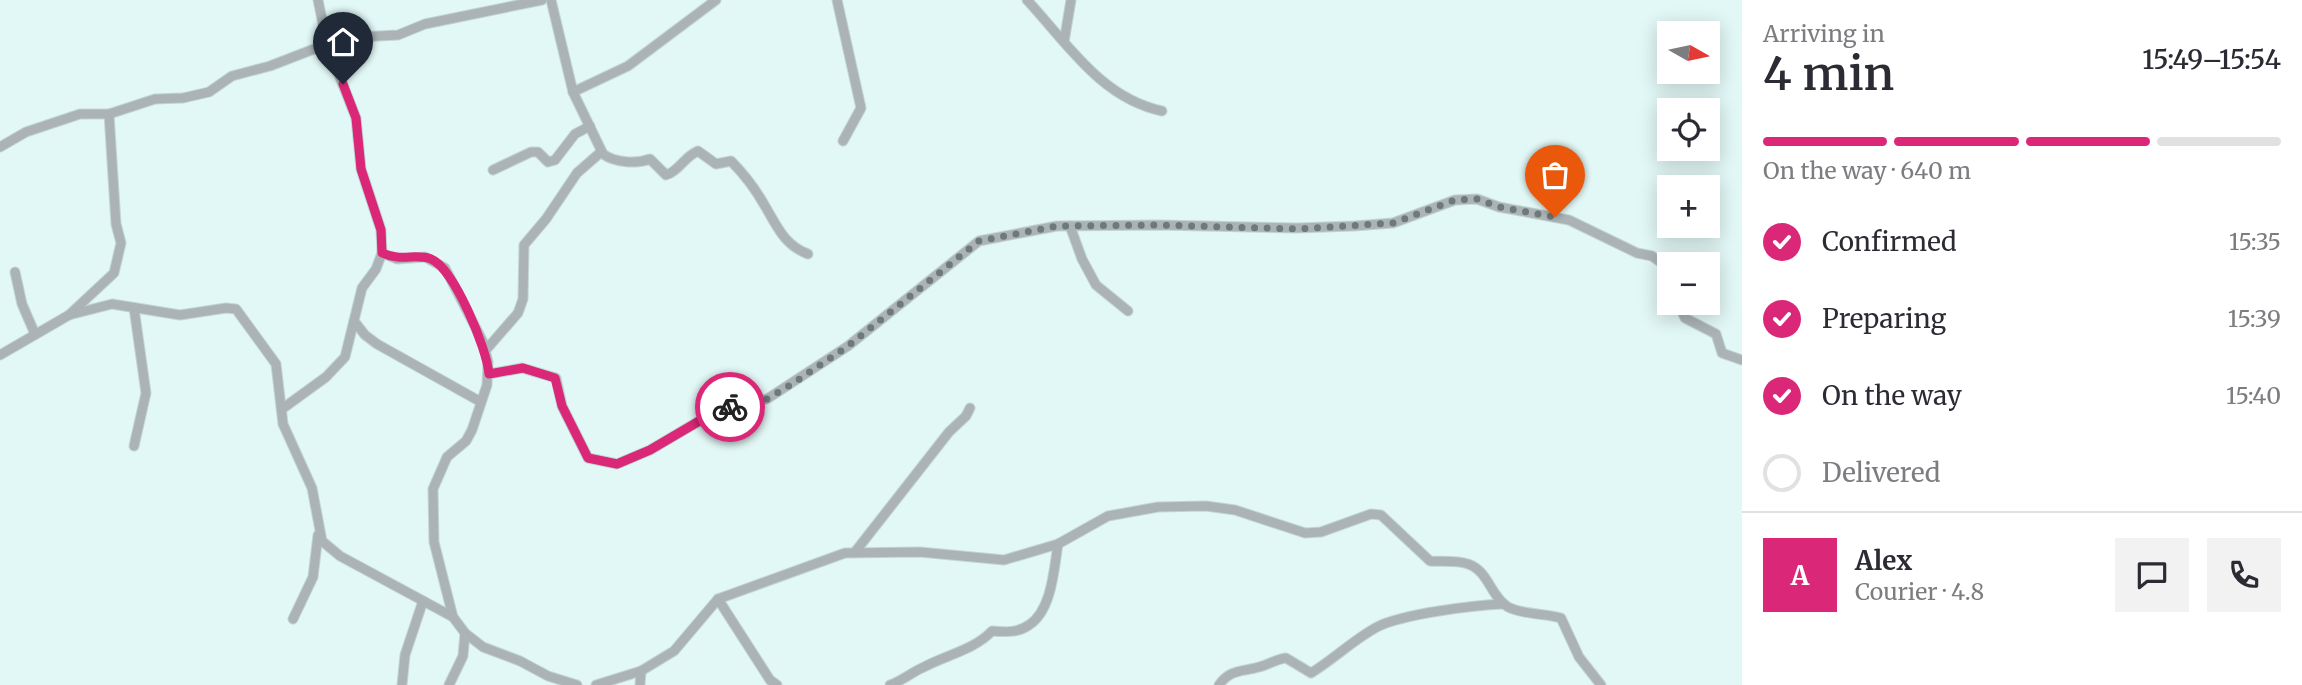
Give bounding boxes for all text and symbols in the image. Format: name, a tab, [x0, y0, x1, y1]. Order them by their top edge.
pin	[313, 12.0, 373, 84]
text: Arriving in	[1763, 19, 1885, 48]
north arrow	[1657, 21, 1720, 84]
map controls	[1657, 21, 1720, 315]
icon: home	[324, 23, 362, 61]
text: 15:49–15:54	[2142, 43, 2281, 76]
text: 4 min	[1763, 45, 1894, 103]
button: locate	[1657, 98, 1720, 161]
pin	[1525, 145, 1585, 217]
icon: bag	[1536, 156, 1574, 194]
text: On the way · 640 m	[1763, 156, 1971, 185]
button: +	[1657, 175, 1720, 238]
icon: check	[1763, 223, 1801, 261]
text: Confirmed	[1822, 225, 1957, 258]
text: 15:35	[2229, 227, 2281, 256]
button: −	[1657, 252, 1720, 315]
icon: check	[1763, 300, 1801, 338]
text: Preparing	[1822, 302, 1946, 335]
text: 15:39	[2228, 304, 2281, 333]
courier	[695, 372, 765, 442]
icon: check	[1763, 377, 1801, 415]
text: On the way	[1822, 379, 1962, 412]
text: 15:40	[2226, 381, 2281, 410]
icon: bike	[711, 388, 749, 426]
text: Delivered	[1822, 456, 1941, 489]
button: chat	[2115, 538, 2189, 612]
button: phone	[2207, 538, 2281, 612]
text: Alex	[1855, 544, 1912, 577]
text: A	[1791, 559, 1809, 592]
text: Courier · 4.8	[1855, 577, 1984, 606]

